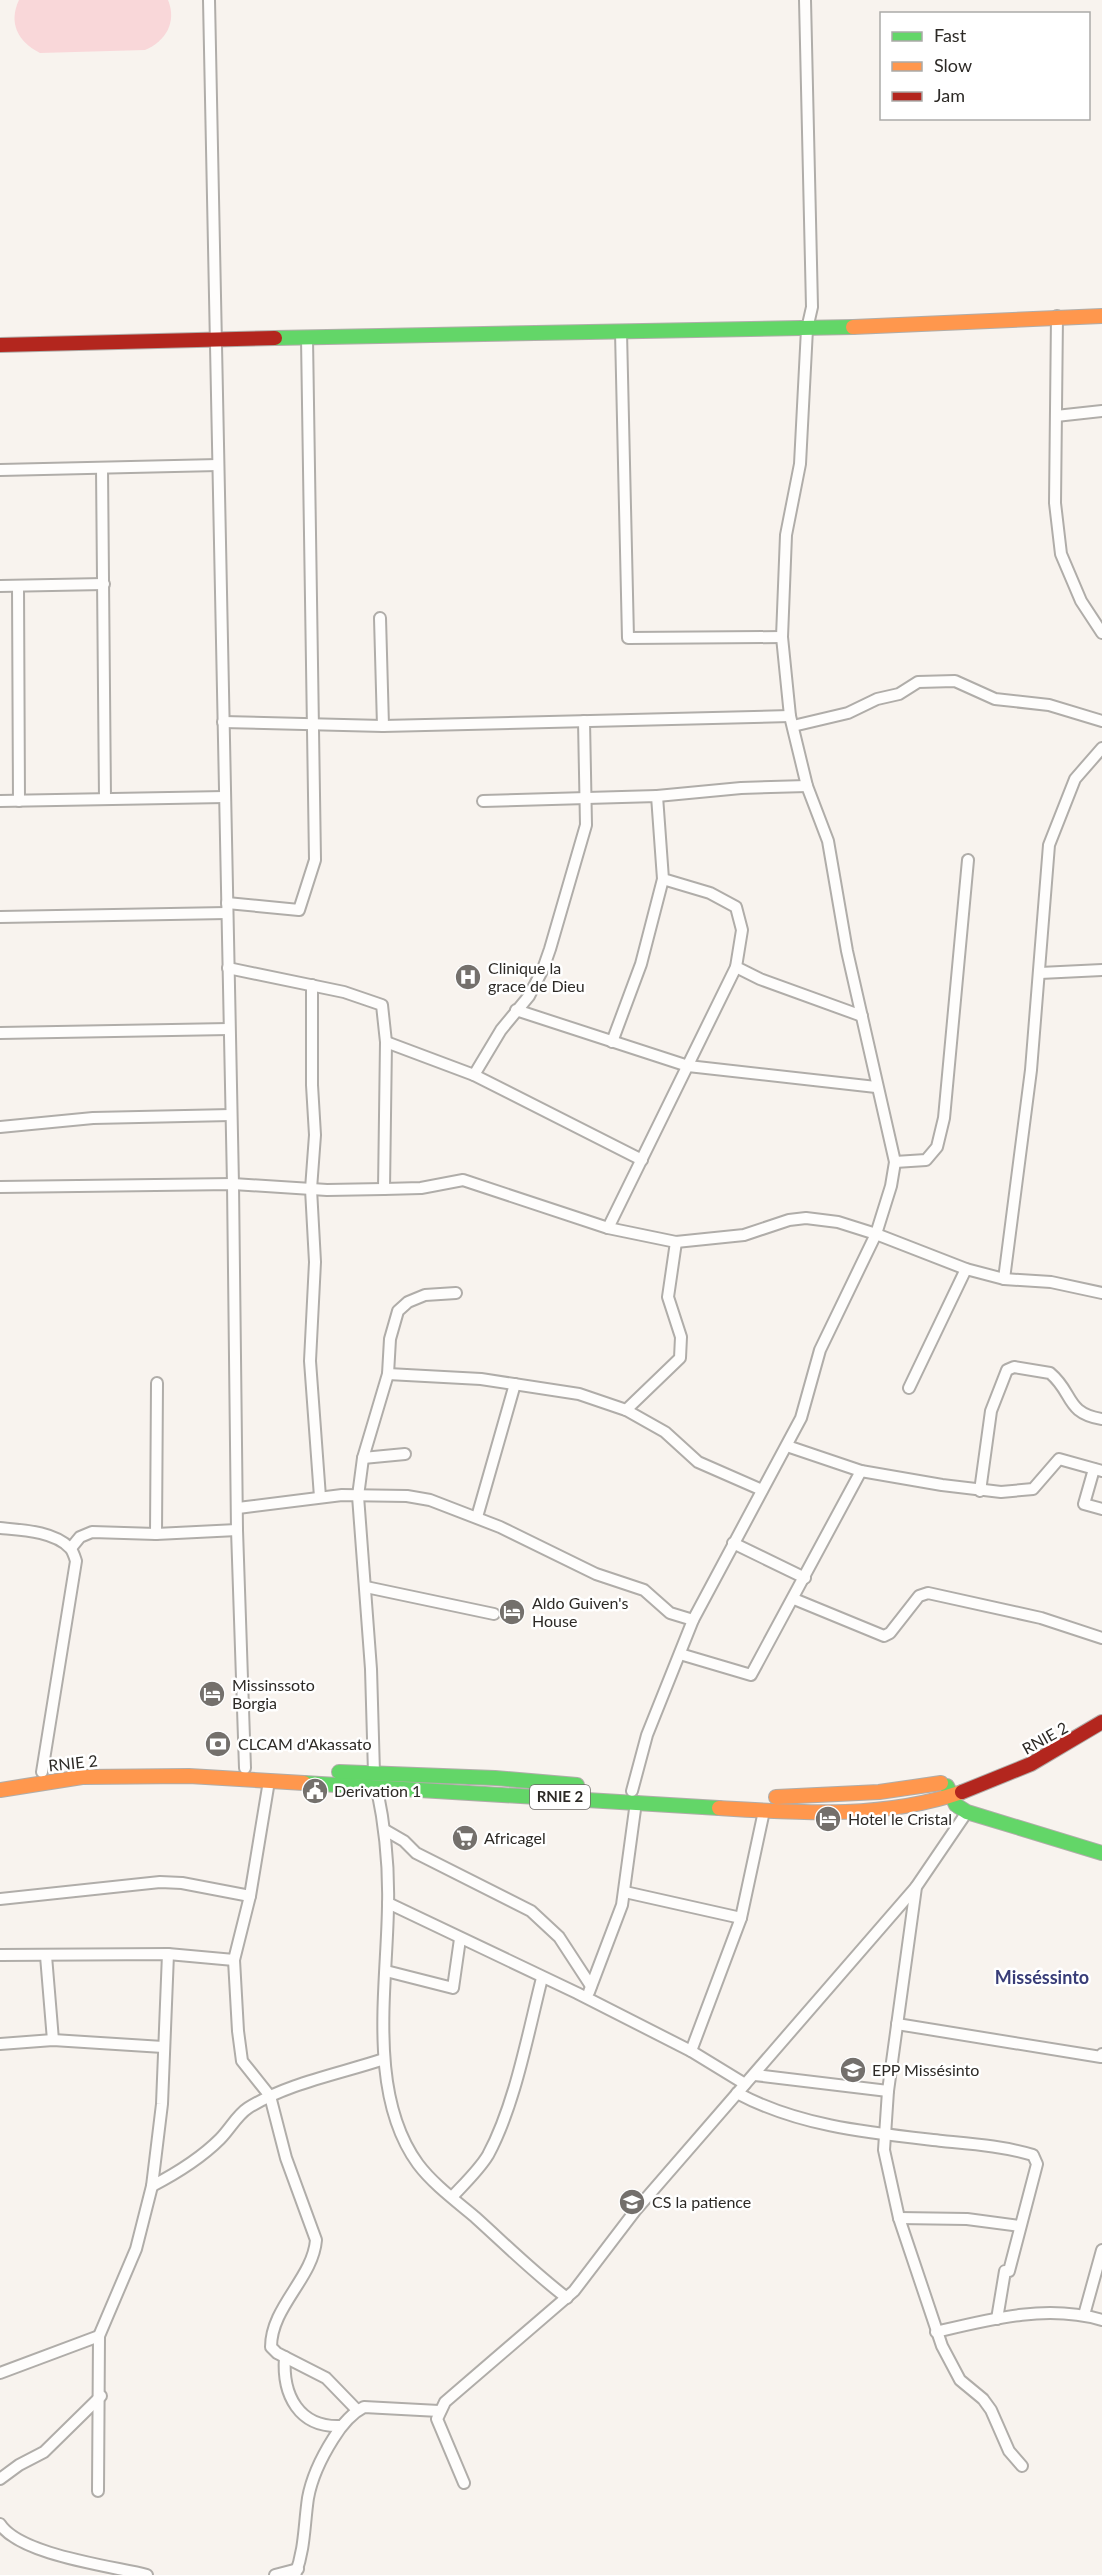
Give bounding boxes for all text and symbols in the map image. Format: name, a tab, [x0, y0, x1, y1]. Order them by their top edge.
legend	[880, 12, 1090, 120]
text: Fast	[934, 24, 967, 46]
text: Slow	[934, 54, 972, 76]
text: Jam	[934, 84, 965, 106]
place label: Clinique la grace de Dieu	[488, 958, 585, 995]
hospital icon: Clinique la grace de Dieu	[453, 962, 483, 992]
place label: Aldo Guiven's House	[532, 1593, 628, 1630]
hotel icon: Aldo Guiven's House	[497, 1597, 527, 1627]
place label: Missinssoto Borgia	[232, 1675, 315, 1712]
hotel icon: Missinssoto Borgia	[197, 1679, 227, 1709]
street label: RNIE 2	[1019, 1717, 1071, 1758]
bank icon: CLCAM d'Akassato	[203, 1729, 233, 1759]
place label: CLCAM d'Akassato	[238, 1734, 372, 1753]
street label: RNIE 2	[47, 1750, 98, 1775]
public building icon: Derivation 1	[300, 1776, 330, 1806]
place label: Derivation 1	[334, 1781, 421, 1800]
road number: RNIE 2	[530, 1785, 590, 1809]
hotel icon: Hotel le Cristal	[813, 1804, 843, 1834]
place label: Hotel le Cristal	[848, 1809, 952, 1828]
supermarket icon: Africagel	[450, 1823, 480, 1853]
place label: Africagel	[484, 1828, 546, 1847]
district label: Misséssinto	[995, 1966, 1089, 1988]
school or university icon: EPP Missésinto	[838, 2055, 868, 2085]
place label: EPP Missésinto	[872, 2060, 979, 2079]
school or university icon: CS la patience	[617, 2187, 647, 2217]
place label: CS la patience	[652, 2192, 751, 2211]

